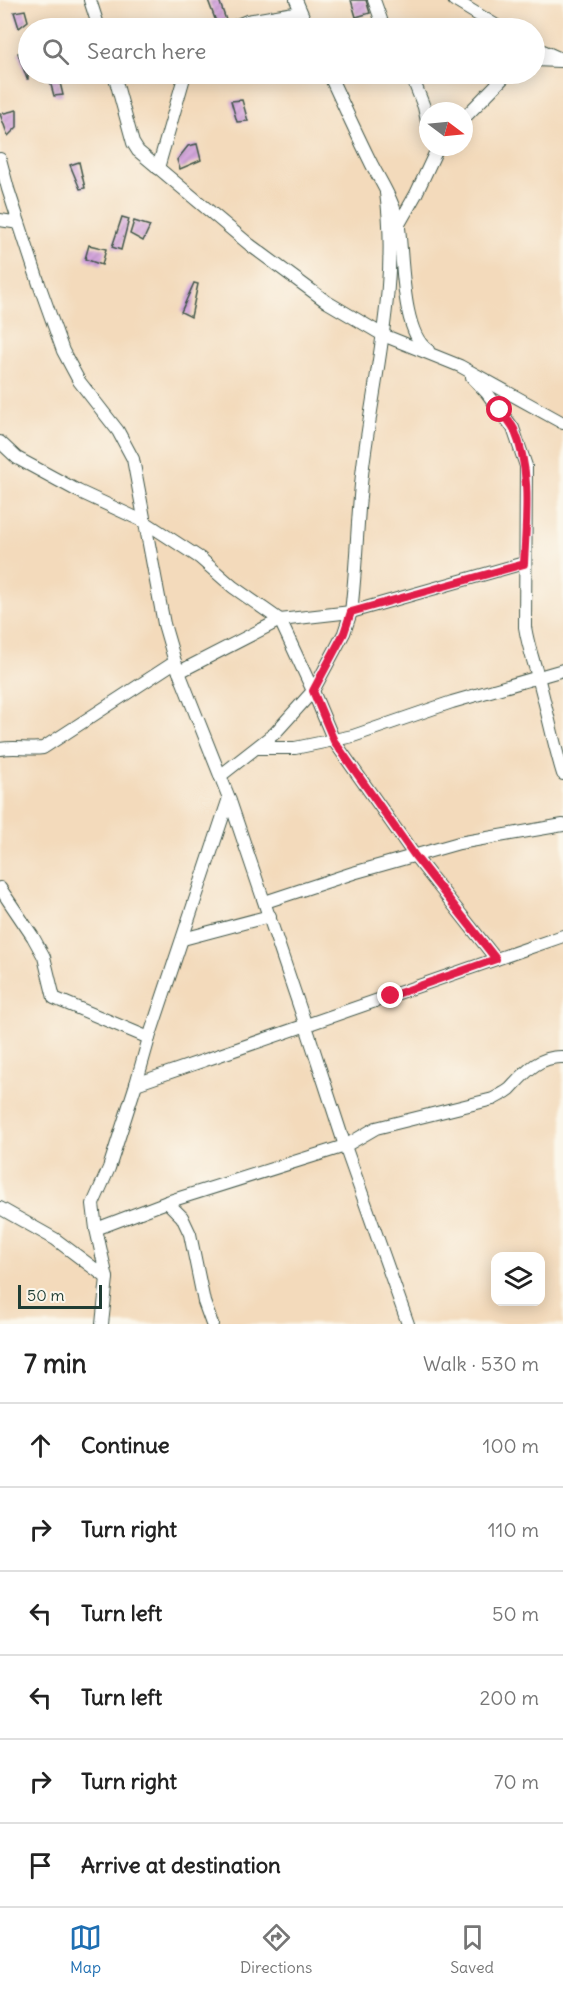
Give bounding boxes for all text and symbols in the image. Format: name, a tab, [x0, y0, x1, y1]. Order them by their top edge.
search box	[18, 18, 545, 84]
icon: search	[39, 35, 72, 68]
text: Search here	[87, 37, 206, 65]
north arrow	[419, 102, 473, 156]
route start	[486, 396, 512, 422]
route end	[377, 982, 403, 1008]
map controls	[491, 1252, 545, 1306]
button: layers	[491, 1252, 545, 1306]
scale bar	[18, 1282, 102, 1310]
text: 50 m	[27, 1285, 65, 1305]
text: 7 min	[24, 1347, 87, 1380]
text: Walk · 530 m	[423, 1351, 539, 1376]
icon: ahead	[24, 1429, 57, 1462]
text: Continue	[81, 1431, 170, 1459]
text: 100 m	[482, 1433, 539, 1458]
icon: right	[24, 1513, 57, 1546]
text: Turn right	[81, 1515, 177, 1543]
text: 110 m	[488, 1517, 539, 1542]
icon: left	[24, 1597, 57, 1630]
text: Turn left	[81, 1599, 162, 1627]
text: 50 m	[492, 1601, 539, 1626]
icon: left	[24, 1681, 57, 1714]
text: Turn left	[81, 1683, 162, 1711]
text: 200 m	[479, 1685, 539, 1710]
icon: right	[24, 1765, 57, 1798]
text: Turn right	[81, 1767, 177, 1795]
text: 70 m	[494, 1769, 539, 1794]
icon: arrive	[24, 1849, 57, 1882]
text: Arrive at destination	[81, 1851, 281, 1879]
tab: Map	[69, 1921, 102, 1977]
tab: Directions	[240, 1921, 312, 1977]
tab: Saved	[450, 1921, 494, 1977]

